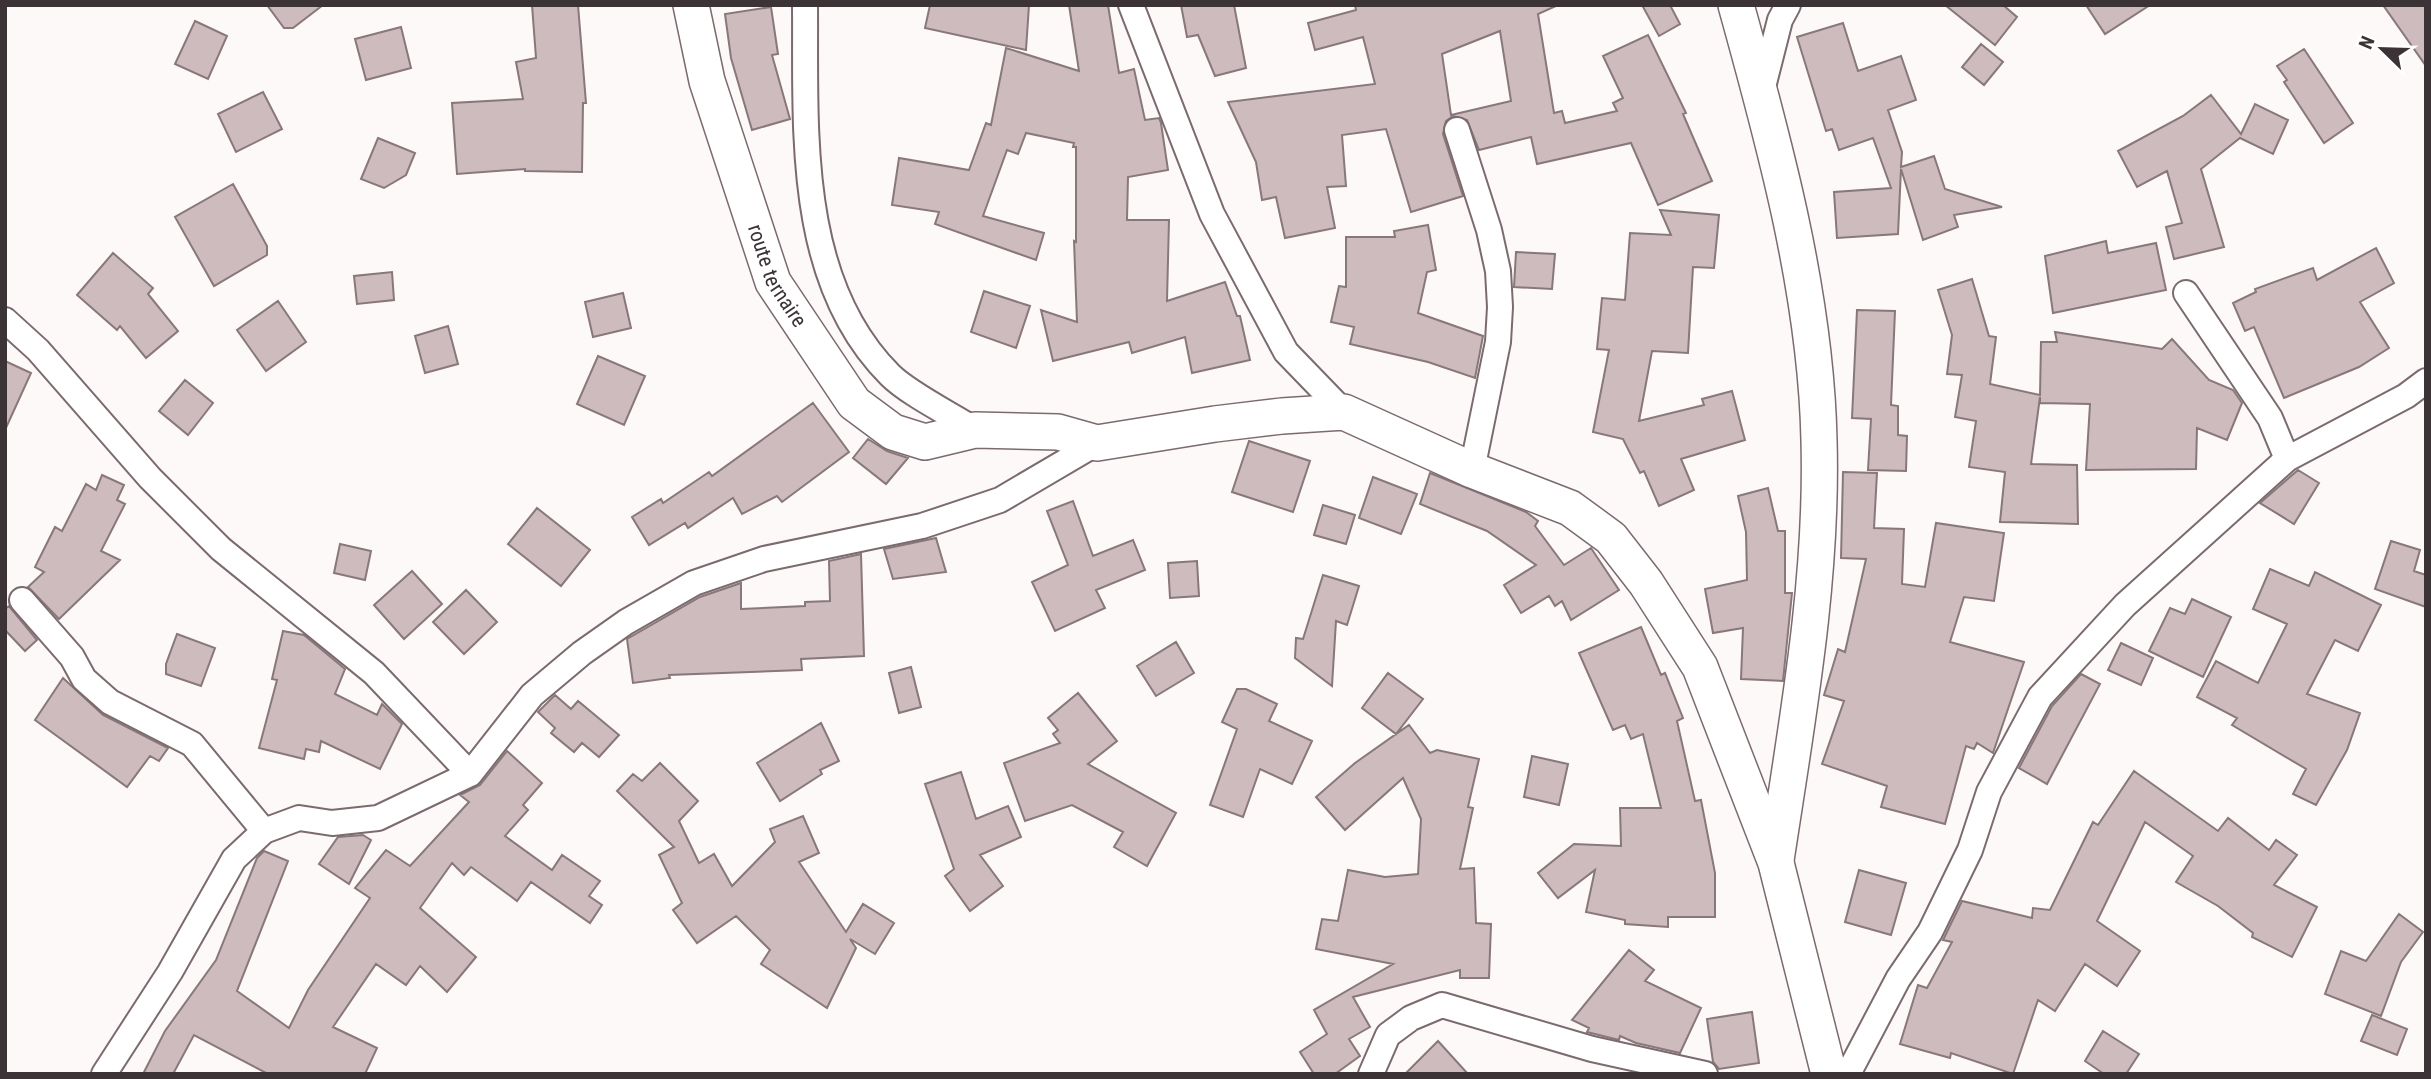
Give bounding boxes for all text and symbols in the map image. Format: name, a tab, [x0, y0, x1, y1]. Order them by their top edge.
north arrow	[2347, 14, 2417, 84]
text: N	[2354, 33, 2380, 52]
street label: route ternaire	[743, 221, 812, 332]

